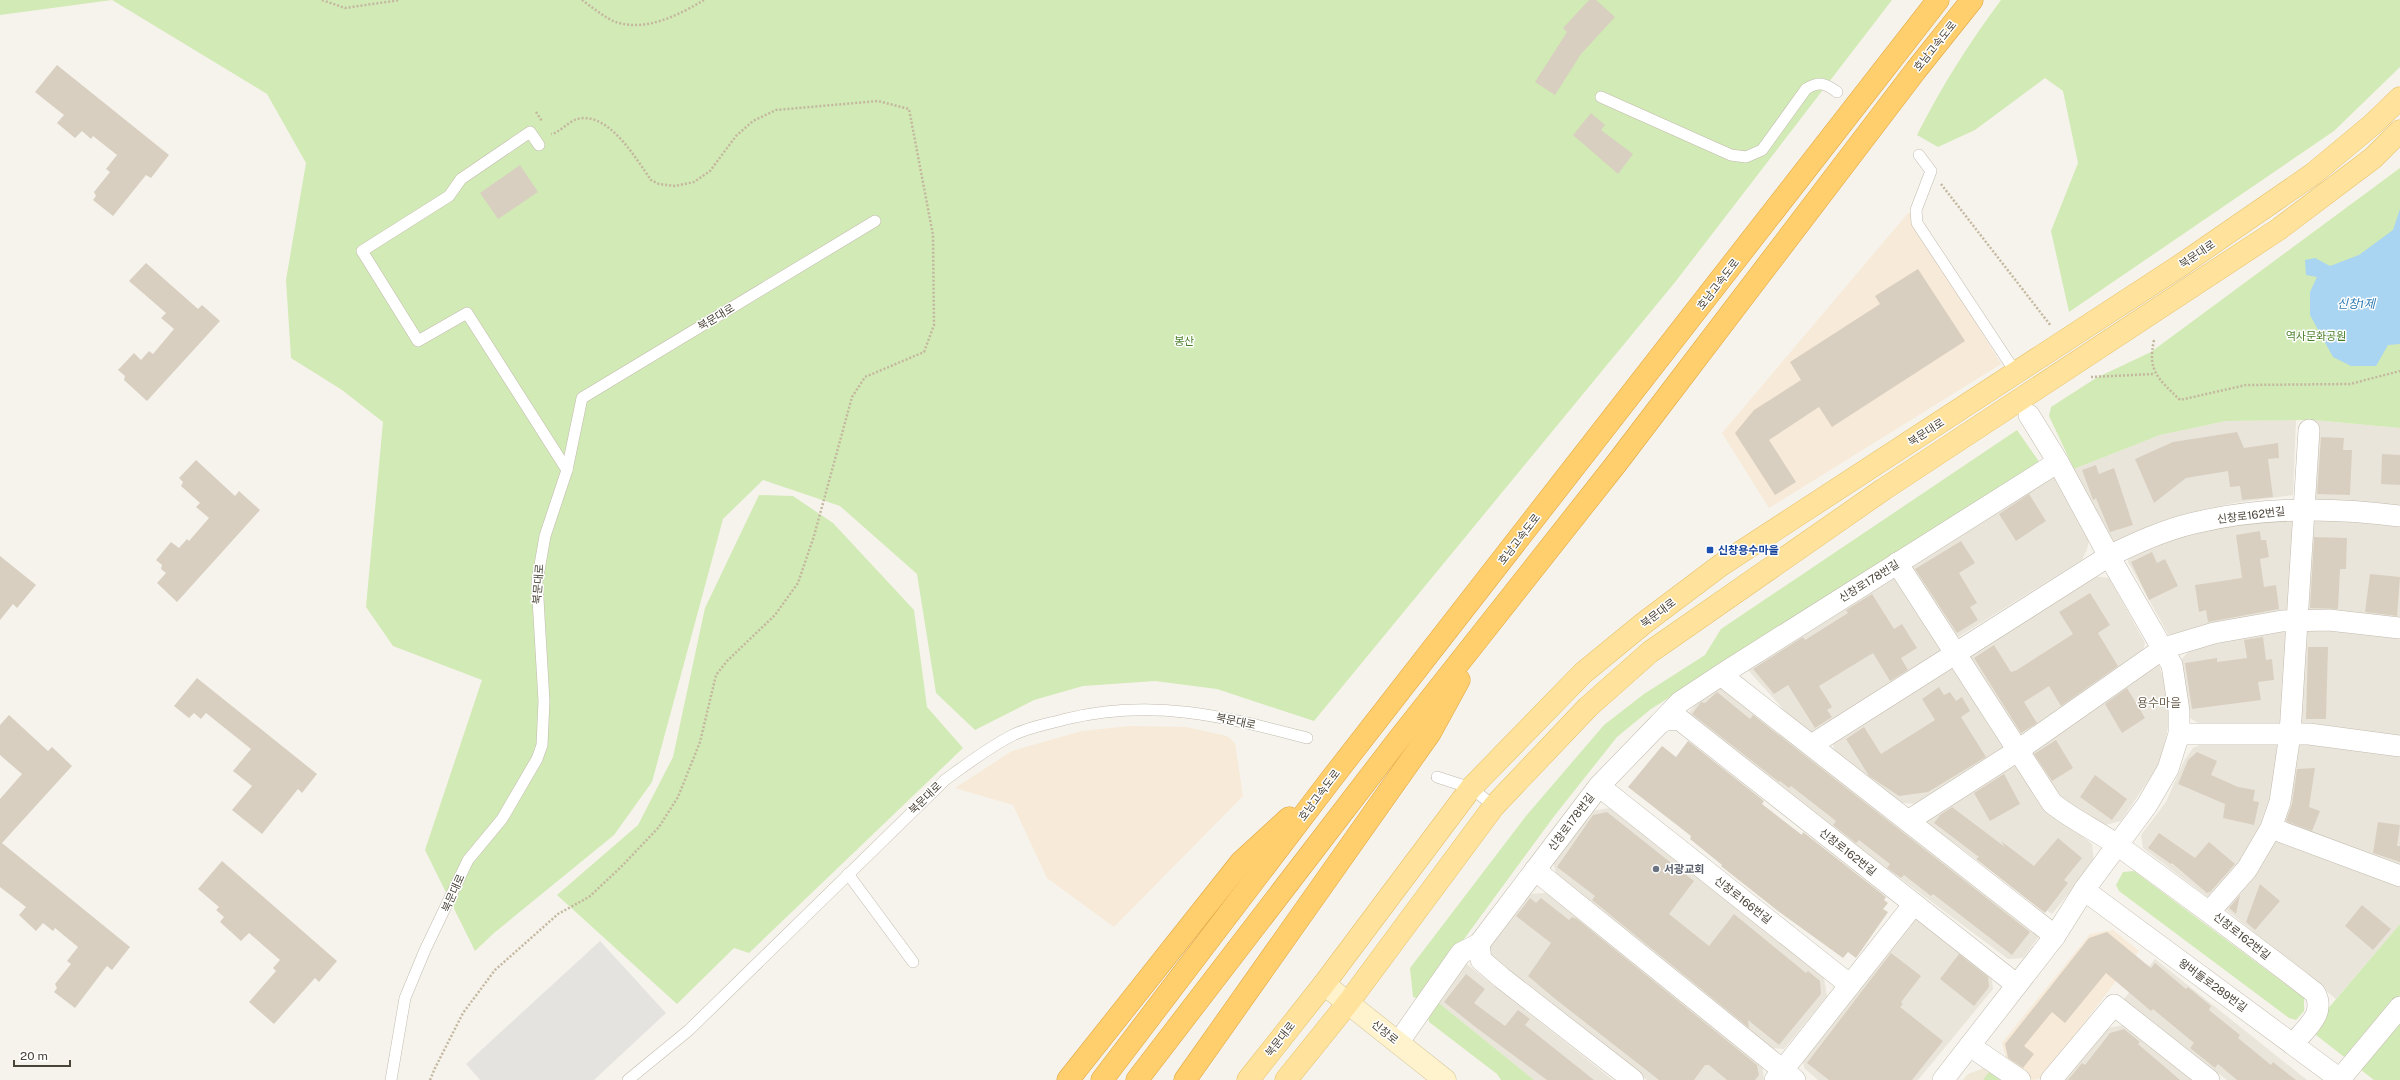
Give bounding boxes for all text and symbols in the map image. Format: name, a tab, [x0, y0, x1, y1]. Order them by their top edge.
street label: 호남고속도로	[1911, 19, 1959, 73]
street label: 북문대로	[2177, 238, 2217, 270]
street label: 호남고속도로	[1695, 256, 1741, 312]
water label: 신창1제	[2337, 297, 2377, 311]
street label: 북문대로	[696, 301, 736, 333]
park label: 역사문화공원	[2286, 330, 2346, 342]
park label: 봉산	[1174, 335, 1194, 347]
street label: 북문대로	[1906, 416, 1946, 448]
street label: 신창로162번길	[2216, 505, 2286, 525]
street label: 호남고속도로	[1496, 511, 1542, 567]
place label: 신창용수마을	[1718, 544, 1779, 556]
marker: 신창용수마을	[1705, 545, 1715, 555]
street label: 신창로178번길	[1837, 558, 1901, 604]
street label: 북문대로	[531, 563, 545, 605]
street label: 북문대로	[1638, 596, 1678, 630]
district label: 용수마을	[2137, 696, 2181, 710]
street label: 북문대로	[1215, 711, 1257, 731]
street label: 호남고속도로	[1296, 767, 1342, 823]
street label: 북문대로	[906, 780, 944, 816]
street label: 신창로178번길	[1546, 791, 1596, 853]
street label: 신창로162번길	[1817, 826, 1879, 878]
place label: 서광교회	[1664, 863, 1704, 875]
marker: 서광교회	[1651, 864, 1661, 874]
street label: 북문대로	[439, 872, 467, 914]
street label: 신창로166번길	[1712, 874, 1774, 926]
street label: 신창로162번길	[2211, 910, 2273, 962]
street label: 왕버들로289번길	[2177, 956, 2249, 1014]
street label: 신창로	[1369, 1018, 1401, 1046]
street label: 북문대로	[1263, 1019, 1297, 1059]
scale bar	[14, 1042, 70, 1068]
text: 20 m	[20, 1049, 48, 1063]

